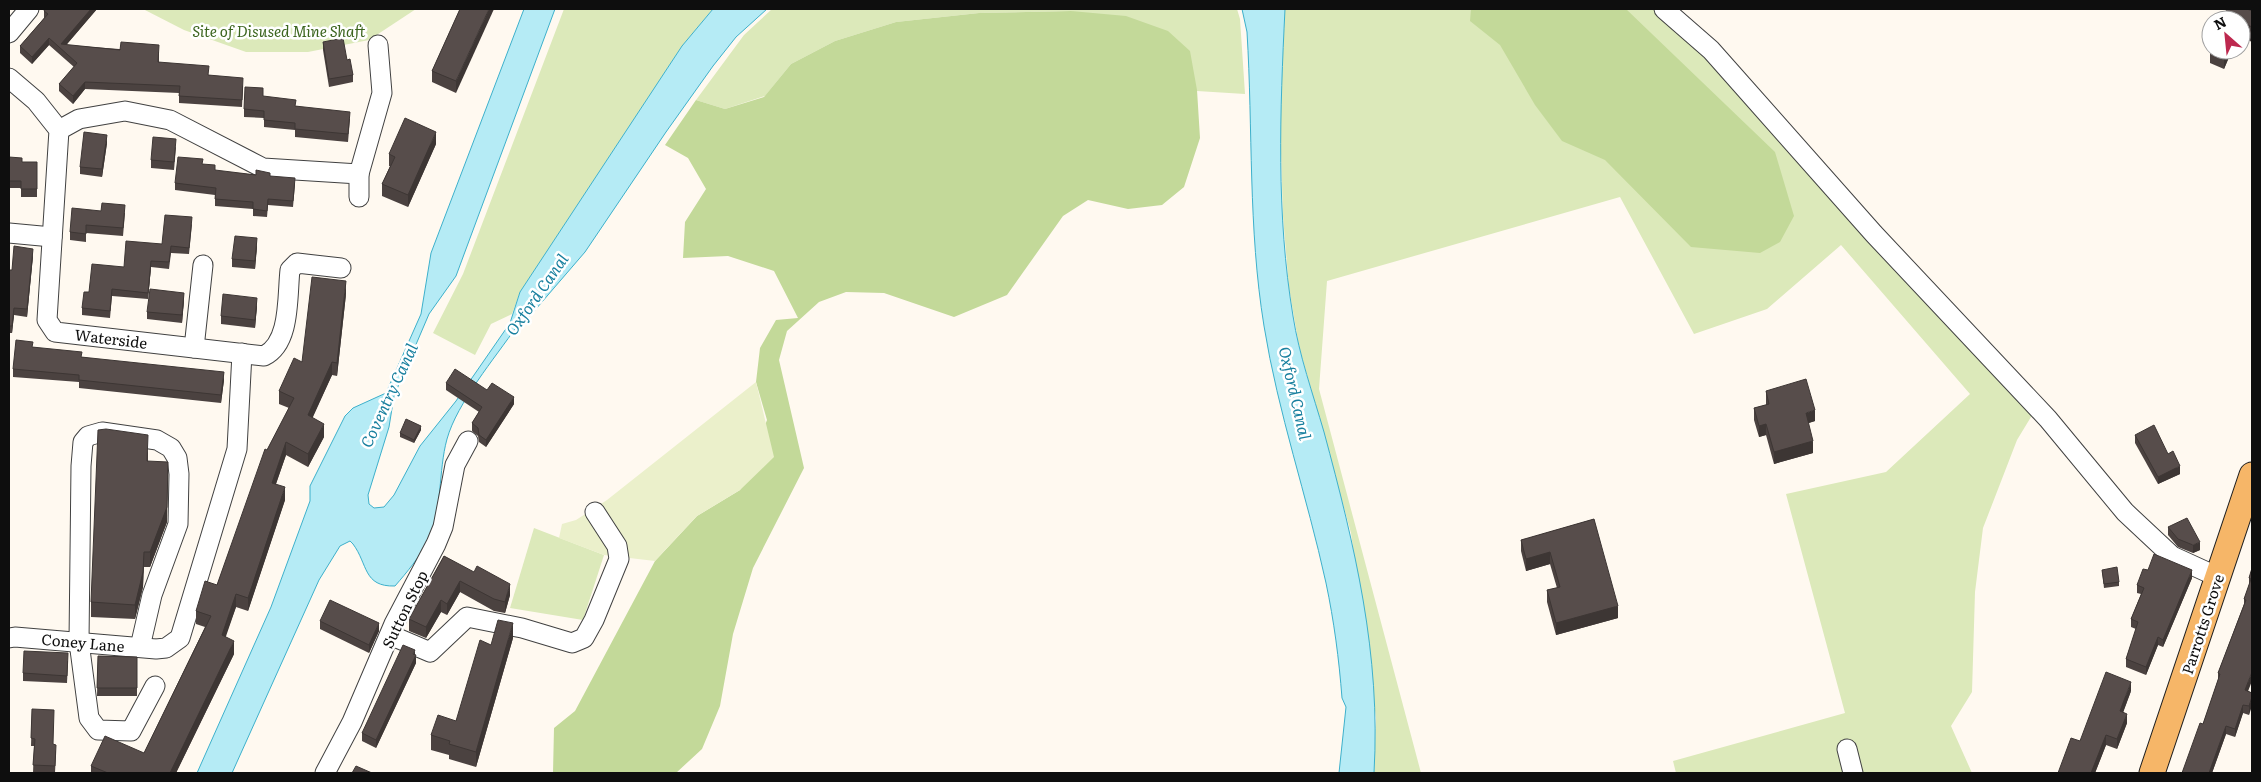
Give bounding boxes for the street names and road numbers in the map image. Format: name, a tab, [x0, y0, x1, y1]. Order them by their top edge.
street label: Waterside	[73, 322, 149, 354]
street label: Sutton Stop	[375, 566, 433, 652]
street label: Parrotts Grove	[2175, 571, 2229, 677]
street label: Coney Lane	[41, 627, 126, 657]

